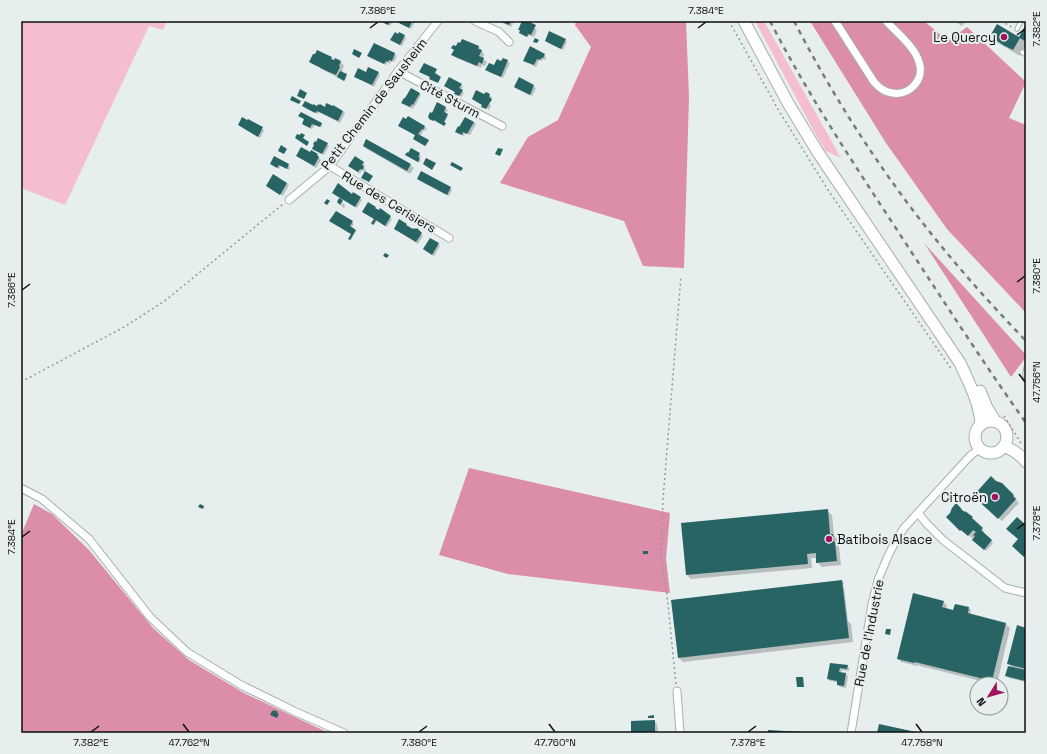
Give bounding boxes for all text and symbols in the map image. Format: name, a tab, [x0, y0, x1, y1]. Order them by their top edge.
text: 7.386°E	[360, 4, 396, 17]
text: 7.384°E	[688, 4, 724, 17]
text: 7.382°E	[1030, 11, 1043, 47]
place label: Le Quercy	[933, 29, 996, 46]
marker: Le Quercy	[999, 32, 1009, 42]
street label: Petit Chemin de Sausheim	[317, 35, 431, 173]
street label: Cité Sturm	[417, 76, 483, 122]
street label: Rue des Cerisiers	[339, 167, 439, 237]
text: 7.380°E	[1030, 258, 1043, 294]
text: 7.386°E	[5, 272, 18, 308]
text: 47.756°N	[1030, 361, 1043, 403]
place label: Citroën	[941, 489, 987, 506]
marker: Citroën	[990, 492, 1000, 502]
text: 7.378°E	[1030, 505, 1043, 540]
text: 7.384°E	[5, 519, 18, 555]
place label: Batibois Alsace	[837, 531, 932, 548]
marker: Batibois Alsace	[824, 534, 834, 544]
street label: Rue de l'Industrie	[850, 578, 888, 688]
north arrow	[969, 676, 1009, 716]
text: N	[973, 695, 989, 709]
text: 7.382°E	[73, 736, 109, 749]
text: 47.762°N	[168, 736, 210, 749]
text: 7.380°E	[401, 736, 437, 749]
text: 47.760°N	[534, 736, 576, 749]
text: 7.378°E	[731, 736, 766, 749]
text: 47.758°N	[901, 736, 943, 749]

